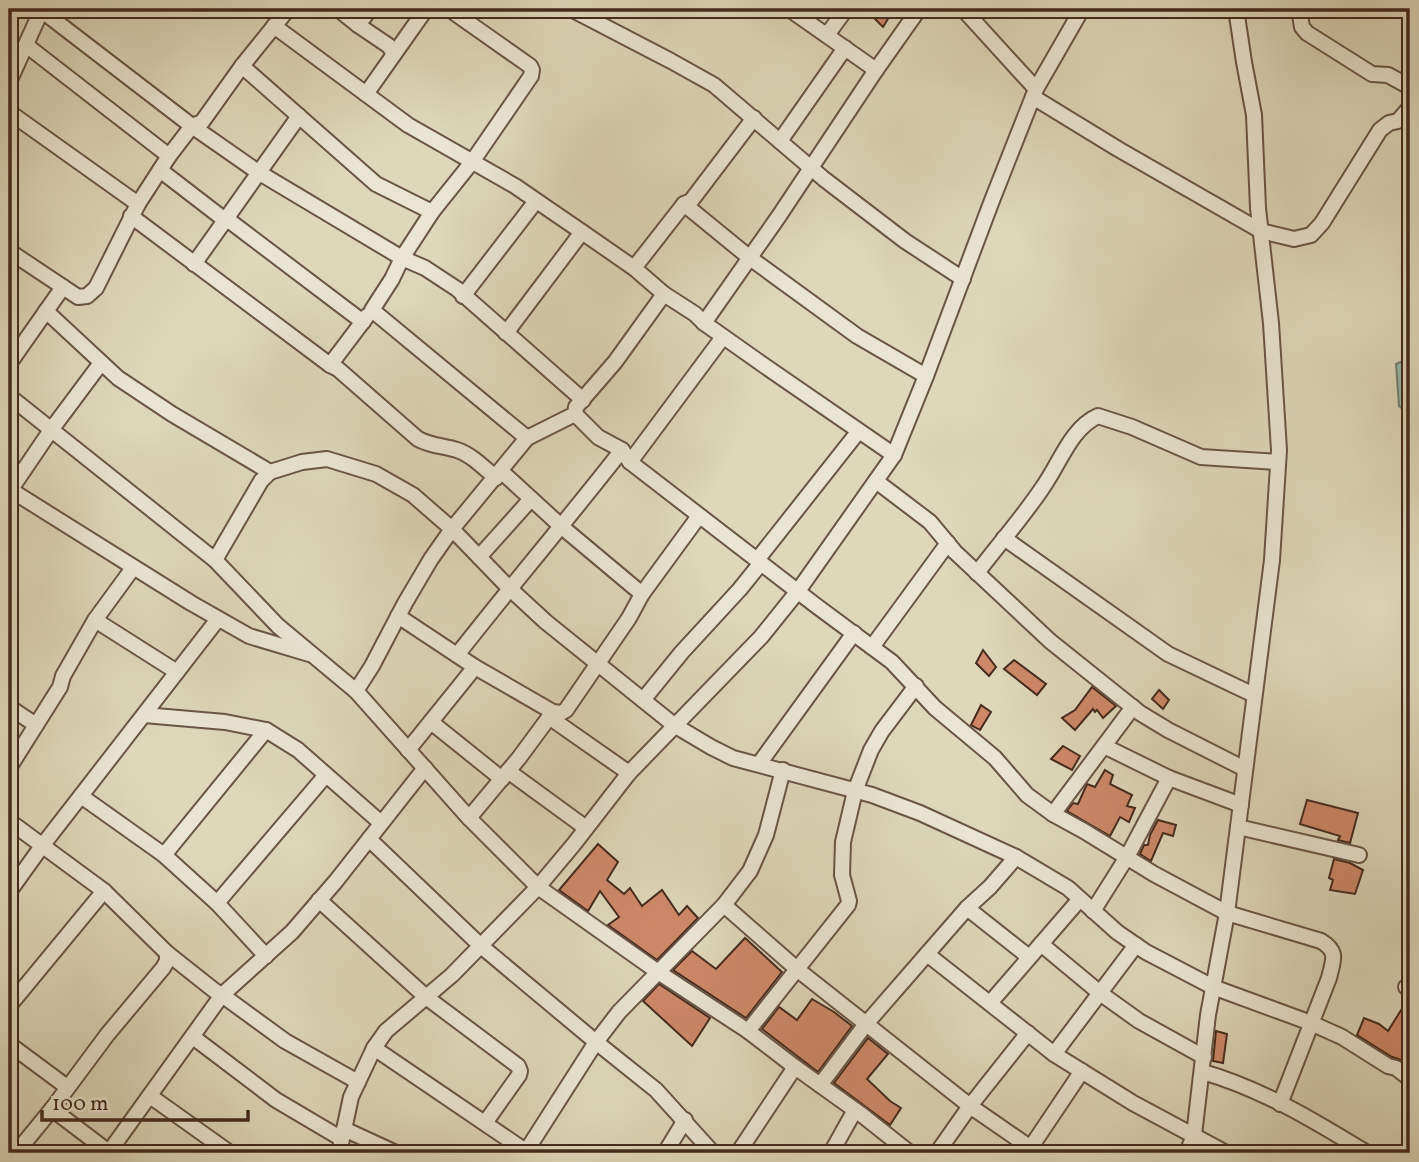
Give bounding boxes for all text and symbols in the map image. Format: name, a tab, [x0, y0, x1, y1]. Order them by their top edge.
scale bar	[42, 1078, 248, 1122]
text: 100 m	[52, 1090, 109, 1119]

